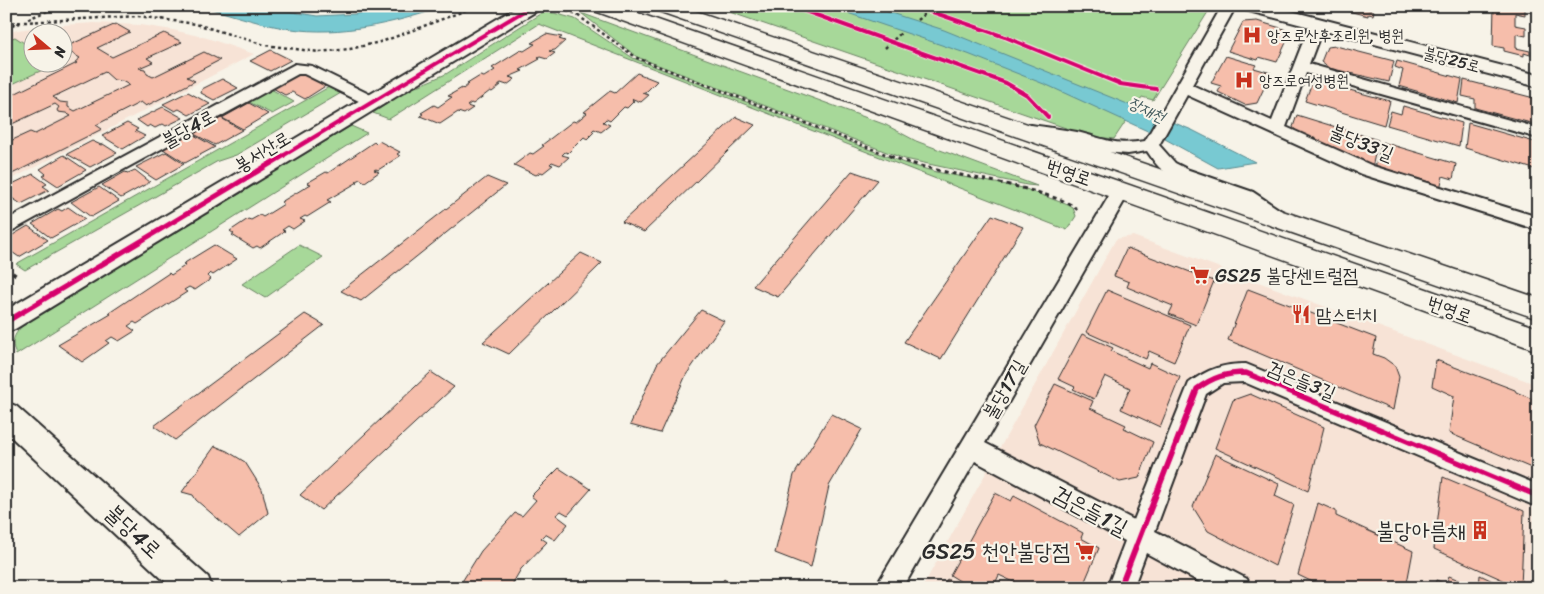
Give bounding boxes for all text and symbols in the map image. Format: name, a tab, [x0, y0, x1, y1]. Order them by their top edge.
place label: 앙즈로산후조리원, 병원	[1267, 21, 1404, 50]
north arrow	[22, 22, 72, 72]
hospital icon: 앙즈로산후조리원, 병원	[1241, 24, 1263, 46]
street label: 불당25로	[1420, 38, 1483, 81]
text: N	[46, 42, 74, 61]
place label: 앙즈로여성병원	[1259, 66, 1349, 95]
hospital icon: 앙즈로여성병원	[1233, 69, 1255, 91]
water label: 장재천	[1123, 88, 1172, 132]
street label: 불당4로	[155, 100, 221, 157]
street label: 불당33길	[1325, 115, 1399, 170]
street label: 봉서산로	[228, 122, 297, 181]
street label: 번영로	[1042, 149, 1096, 196]
place label: GS25 불당센트럴점	[1215, 259, 1358, 292]
supermarket icon: GS25 불당센트럴점	[1189, 264, 1211, 286]
street label: 번영로	[1423, 286, 1477, 333]
place label: 맘스터치	[1316, 298, 1377, 331]
restaurant icon: 맘스터치	[1290, 303, 1312, 325]
street label: 검은들3길	[1262, 351, 1341, 410]
street label: 불당17길	[974, 353, 1035, 426]
street label: 검은들1길	[1046, 474, 1136, 547]
street label: 불당4로	[96, 494, 171, 568]
place label: 불당아름채	[1376, 511, 1465, 550]
building icon: 불당아름채	[1469, 519, 1491, 541]
place label: GS25 천안불당점	[922, 532, 1070, 571]
supermarket icon: GS25 천안불당점	[1074, 540, 1096, 562]

